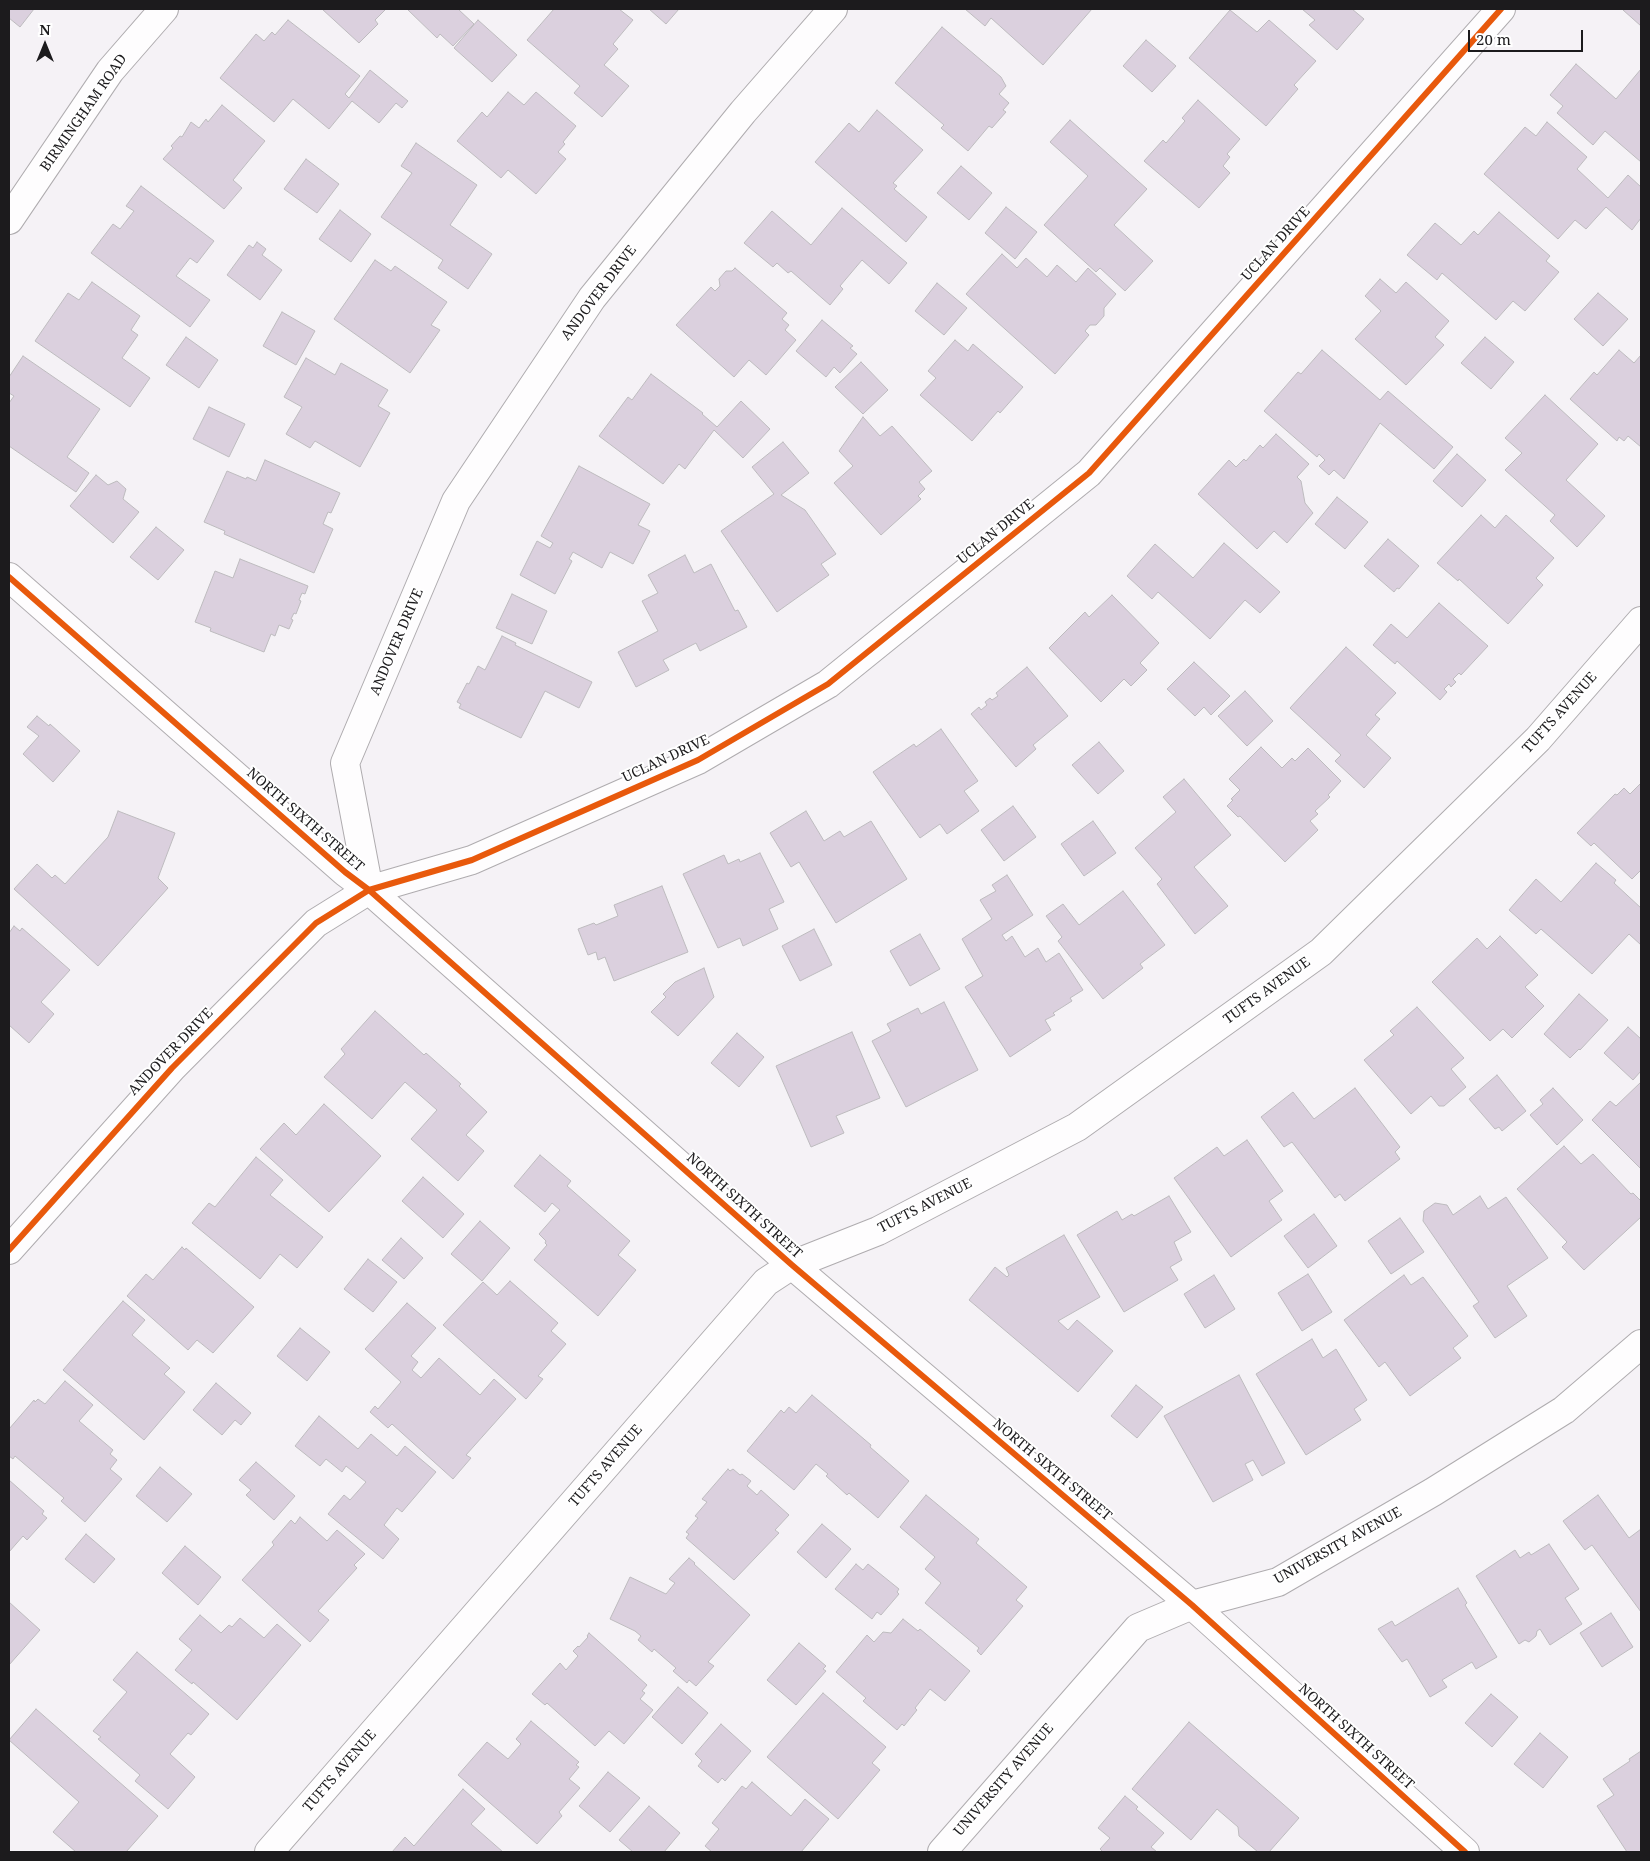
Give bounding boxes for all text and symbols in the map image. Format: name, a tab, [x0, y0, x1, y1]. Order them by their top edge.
north arrow	[20, 20, 70, 70]
text: N	[39, 20, 51, 39]
scale bar	[1470, 20, 1585, 52]
text: 20 m	[1476, 29, 1511, 49]
street label: BIRMINGHAM ROAD	[37, 51, 131, 175]
street label: UCLAN DRIVE	[1238, 203, 1314, 285]
street label: ANDOVER DRIVE	[558, 242, 640, 344]
street label: UCLAN DRIVE	[954, 496, 1038, 568]
street label: ANDOVER DRIVE	[367, 586, 427, 698]
street label: TUFTS AVENUE	[1519, 669, 1601, 757]
street label: UCLAN DRIVE	[620, 731, 712, 787]
street label: NORTH SIXTH STREET	[243, 765, 367, 875]
street label: TUFTS AVENUE	[1220, 954, 1314, 1028]
street label: ANDOVER DRIVE	[125, 1005, 217, 1099]
street label: NORTH SIXTH STREET	[683, 1150, 805, 1262]
street label: TUFTS AVENUE	[875, 1175, 975, 1237]
street label: NORTH SIXTH STREET	[989, 1415, 1115, 1525]
street label: TUFTS AVENUE	[566, 1422, 646, 1510]
street label: UNIVERSITY AVENUE	[1271, 1504, 1405, 1588]
street label: NORTH SIXTH STREET	[1295, 1681, 1417, 1793]
street label: UNIVERSITY AVENUE	[951, 1720, 1057, 1840]
street label: TUFTS AVENUE	[300, 1727, 380, 1815]

